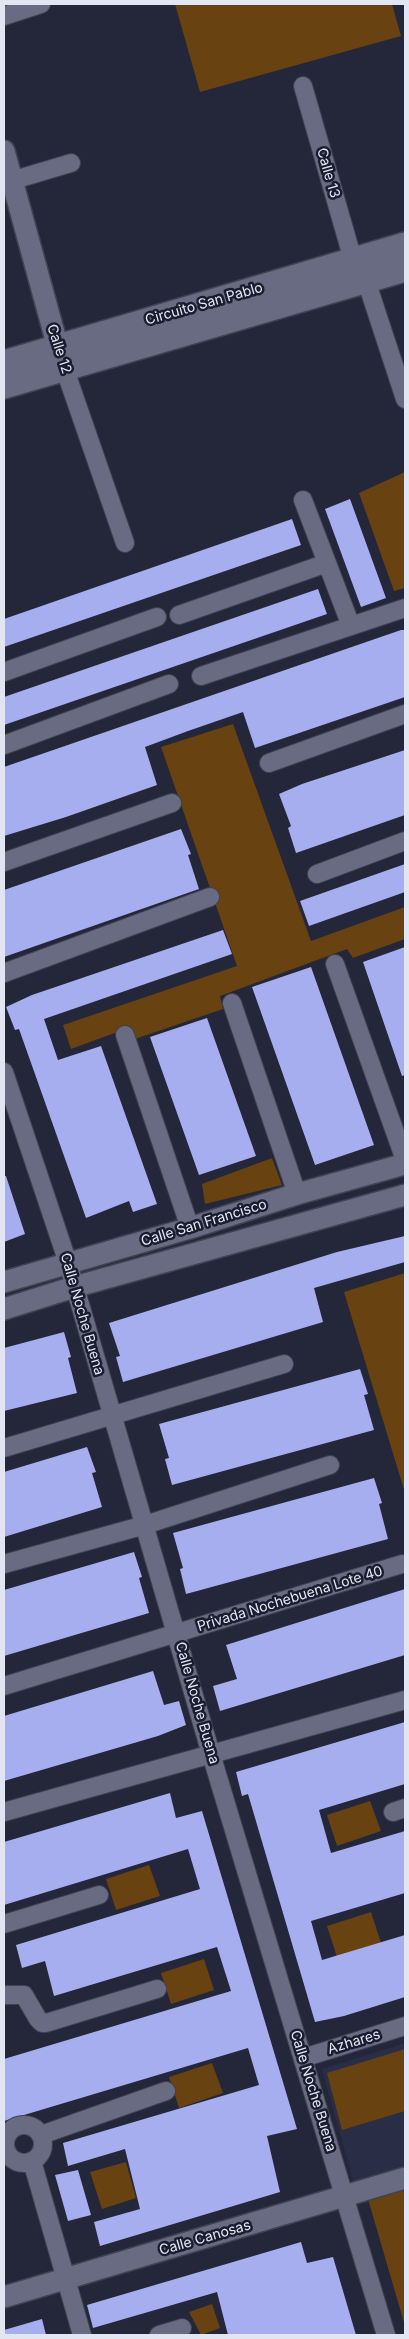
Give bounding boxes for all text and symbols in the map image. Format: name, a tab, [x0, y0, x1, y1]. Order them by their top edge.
street label: Calle 13	[313, 146, 343, 200]
street label: Circuito San Pablo	[143, 279, 265, 329]
street label: Calle 12	[43, 322, 75, 376]
street label: Calle San Francisco	[139, 1196, 269, 1250]
street label: Calle Noche Buena	[57, 1251, 107, 1377]
street label: Privada Nochebuena Lote 40	[195, 1563, 385, 1635]
street label: Calle Noche Buena	[172, 1640, 222, 1766]
street label: Azhares	[326, 2026, 382, 2058]
street label: Calle Noche Buena	[287, 2028, 339, 2154]
street label: Calle Canosas	[157, 2217, 253, 2259]

